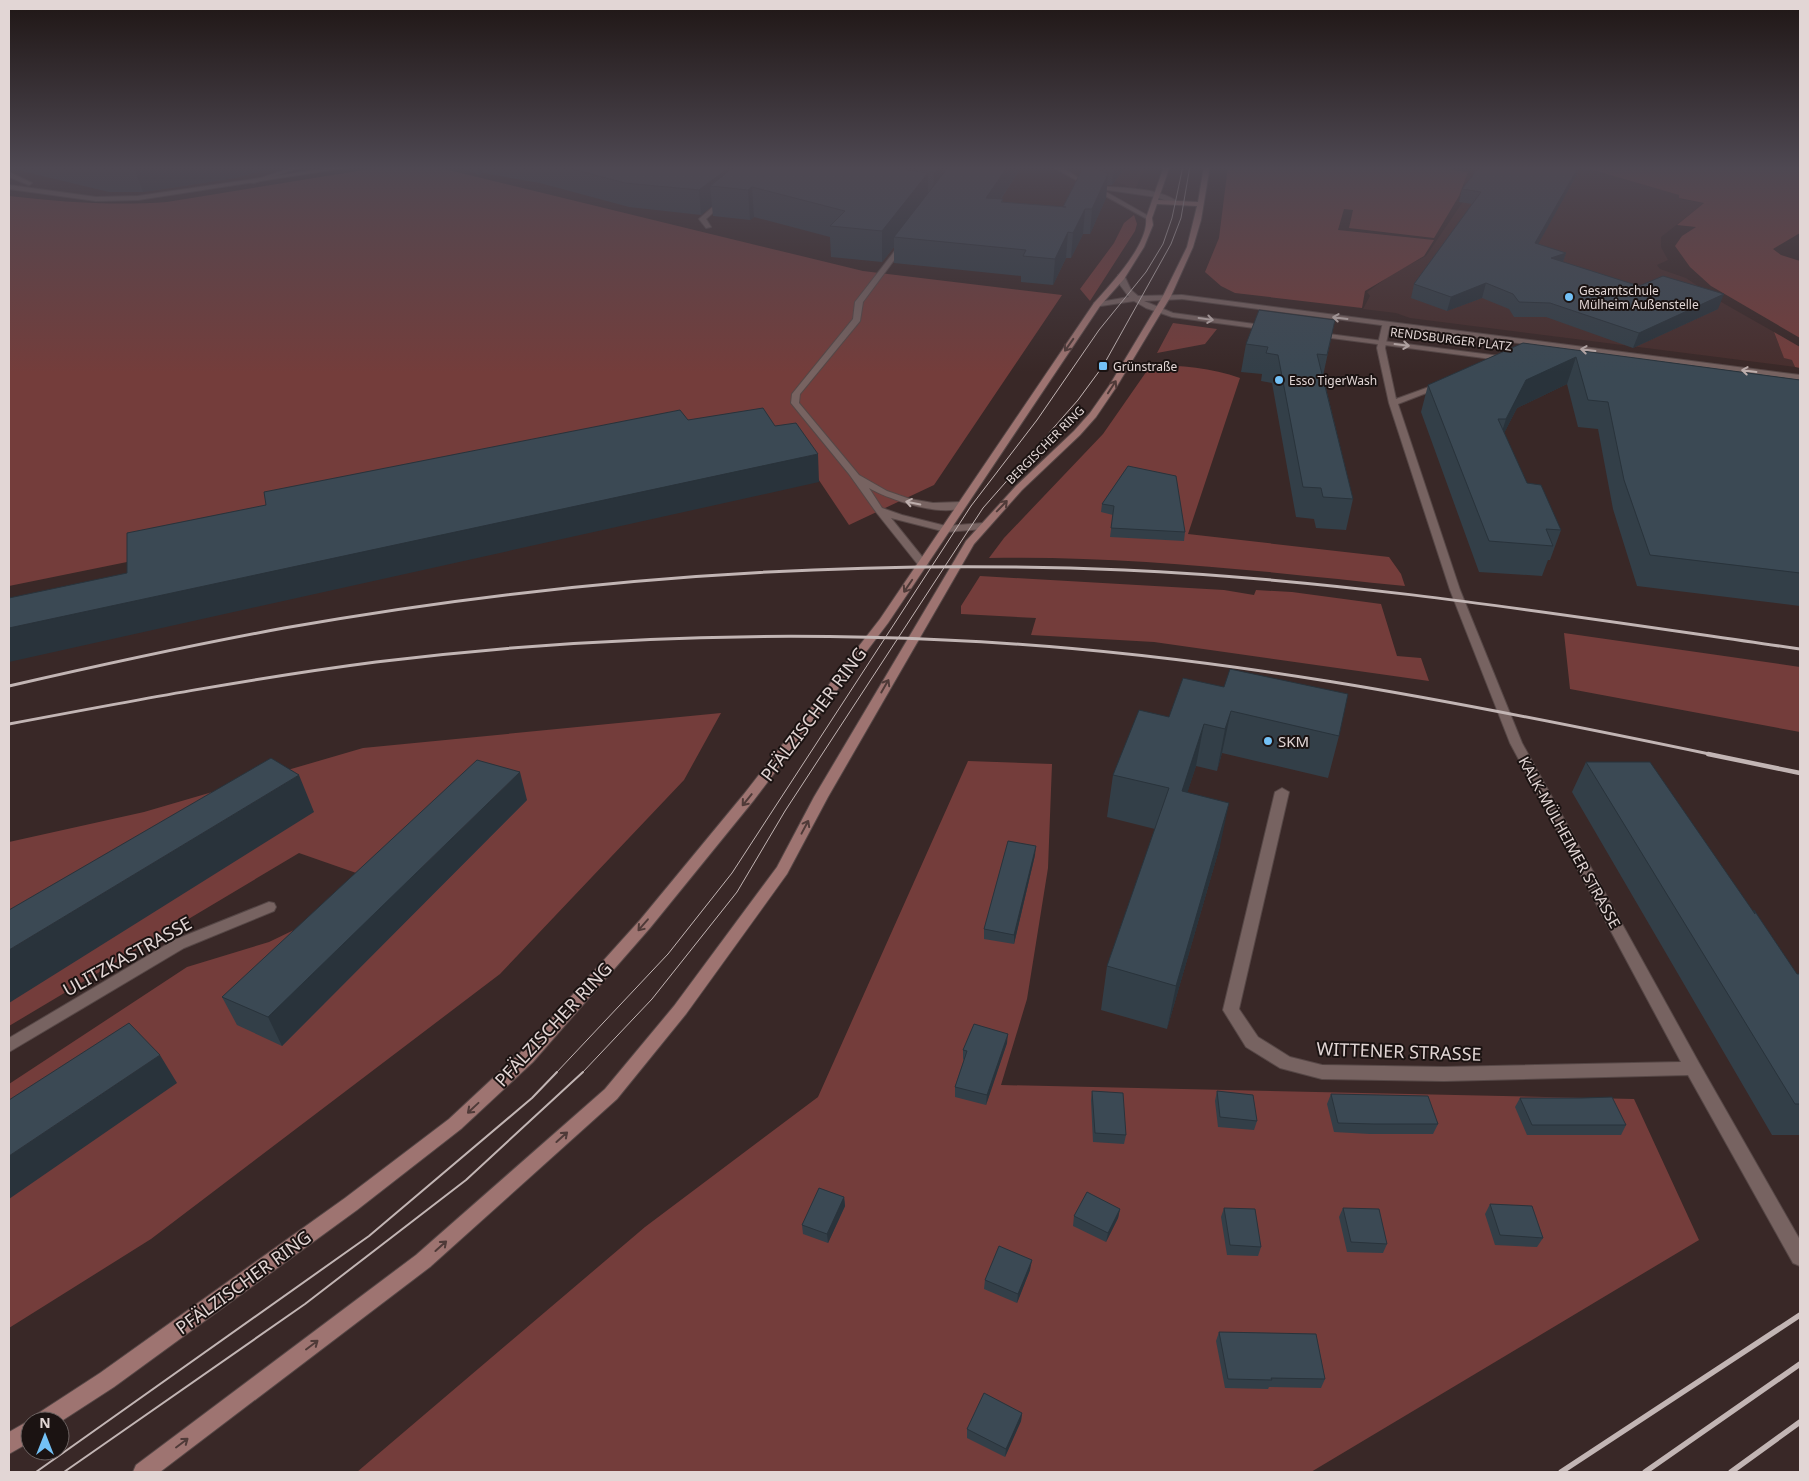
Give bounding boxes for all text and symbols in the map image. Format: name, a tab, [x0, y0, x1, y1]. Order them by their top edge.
place label: Gesamtschule Mülheim Außenstelle	[1579, 282, 1699, 313]
marker: Gesamtschule Mülheim Außenstelle	[1563, 291, 1575, 303]
one-way arrow	[1332, 313, 1348, 323]
one-way arrow	[1198, 314, 1214, 324]
street label: RENDSBURGER PLATZ	[1389, 323, 1513, 355]
one-way arrow	[1064, 338, 1075, 352]
one-way arrow	[1393, 340, 1409, 350]
one-way arrow	[1580, 345, 1596, 355]
place label: Grünstraße	[1113, 358, 1178, 375]
marker: Grünstraße	[1097, 360, 1109, 372]
one-way arrow	[1741, 366, 1757, 376]
place label: Esso TigerWash	[1289, 372, 1377, 389]
marker: Esso TigerWash	[1273, 374, 1285, 386]
one-way arrow	[1107, 381, 1117, 395]
street label: BERGISCHER RING	[1002, 402, 1088, 488]
one-way arrow	[905, 498, 921, 507]
one-way arrow	[996, 500, 1008, 513]
one-way arrow	[903, 579, 913, 593]
street label: PFÄLZISCHER RING	[755, 642, 871, 786]
one-way arrow	[881, 679, 890, 694]
place label: SKM	[1278, 731, 1309, 751]
marker: SKM	[1262, 735, 1274, 747]
street label: KALK-MÜLHEIMER STRASSE	[1514, 753, 1626, 931]
one-way arrow	[741, 793, 752, 806]
one-way arrow	[800, 820, 810, 835]
street label: ULITZKASTRASSE	[58, 911, 196, 1001]
one-way arrow	[638, 918, 649, 931]
street label: PFÄLZISCHER RING	[489, 957, 617, 1091]
street label: WITTENER STRASSE	[1316, 1036, 1482, 1066]
one-way arrow	[467, 1102, 479, 1114]
one-way arrow	[555, 1132, 568, 1143]
street label: PFÄLZISCHER RING	[171, 1225, 315, 1339]
one-way arrow	[434, 1240, 447, 1251]
one-way arrow	[305, 1340, 319, 1350]
north arrow	[20, 1411, 70, 1461]
text: N	[39, 1413, 51, 1432]
one-way arrow	[175, 1438, 189, 1448]

